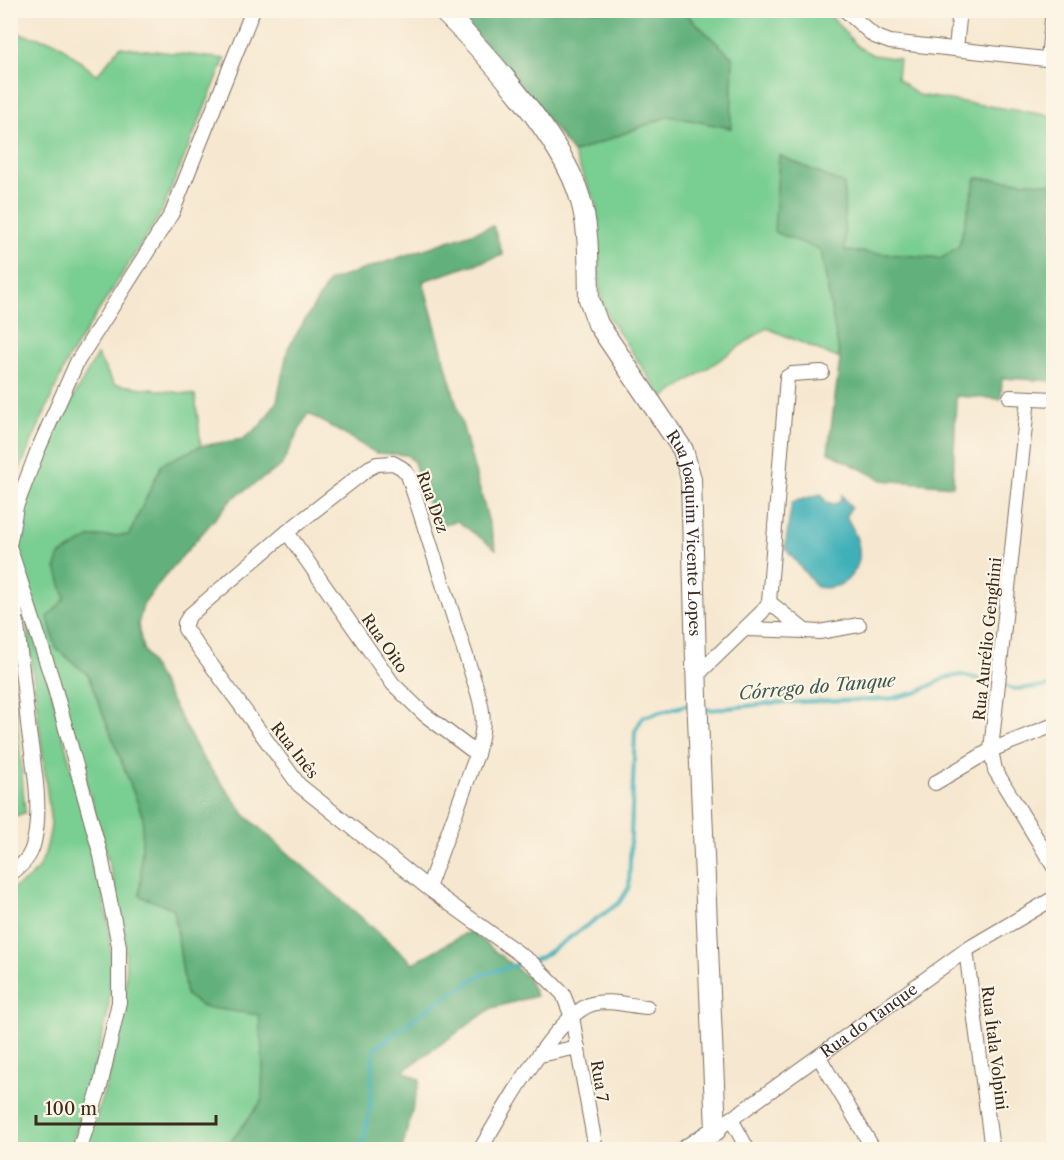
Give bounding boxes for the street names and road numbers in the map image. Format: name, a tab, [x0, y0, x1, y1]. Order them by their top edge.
street label: Rua Joaquim Vicente Lopes	[662, 426, 705, 637]
street label: Rua Dez	[413, 468, 453, 536]
street label: Rua Aurélio Genghini	[968, 556, 1006, 722]
street label: Rua Oito	[357, 610, 413, 677]
street label: Rua Inês	[267, 718, 323, 782]
street label: Rua do Tanque	[816, 978, 921, 1062]
street label: Rua Ítala Volpini	[977, 985, 1013, 1111]
street label: Rua 7	[587, 1059, 613, 1103]

